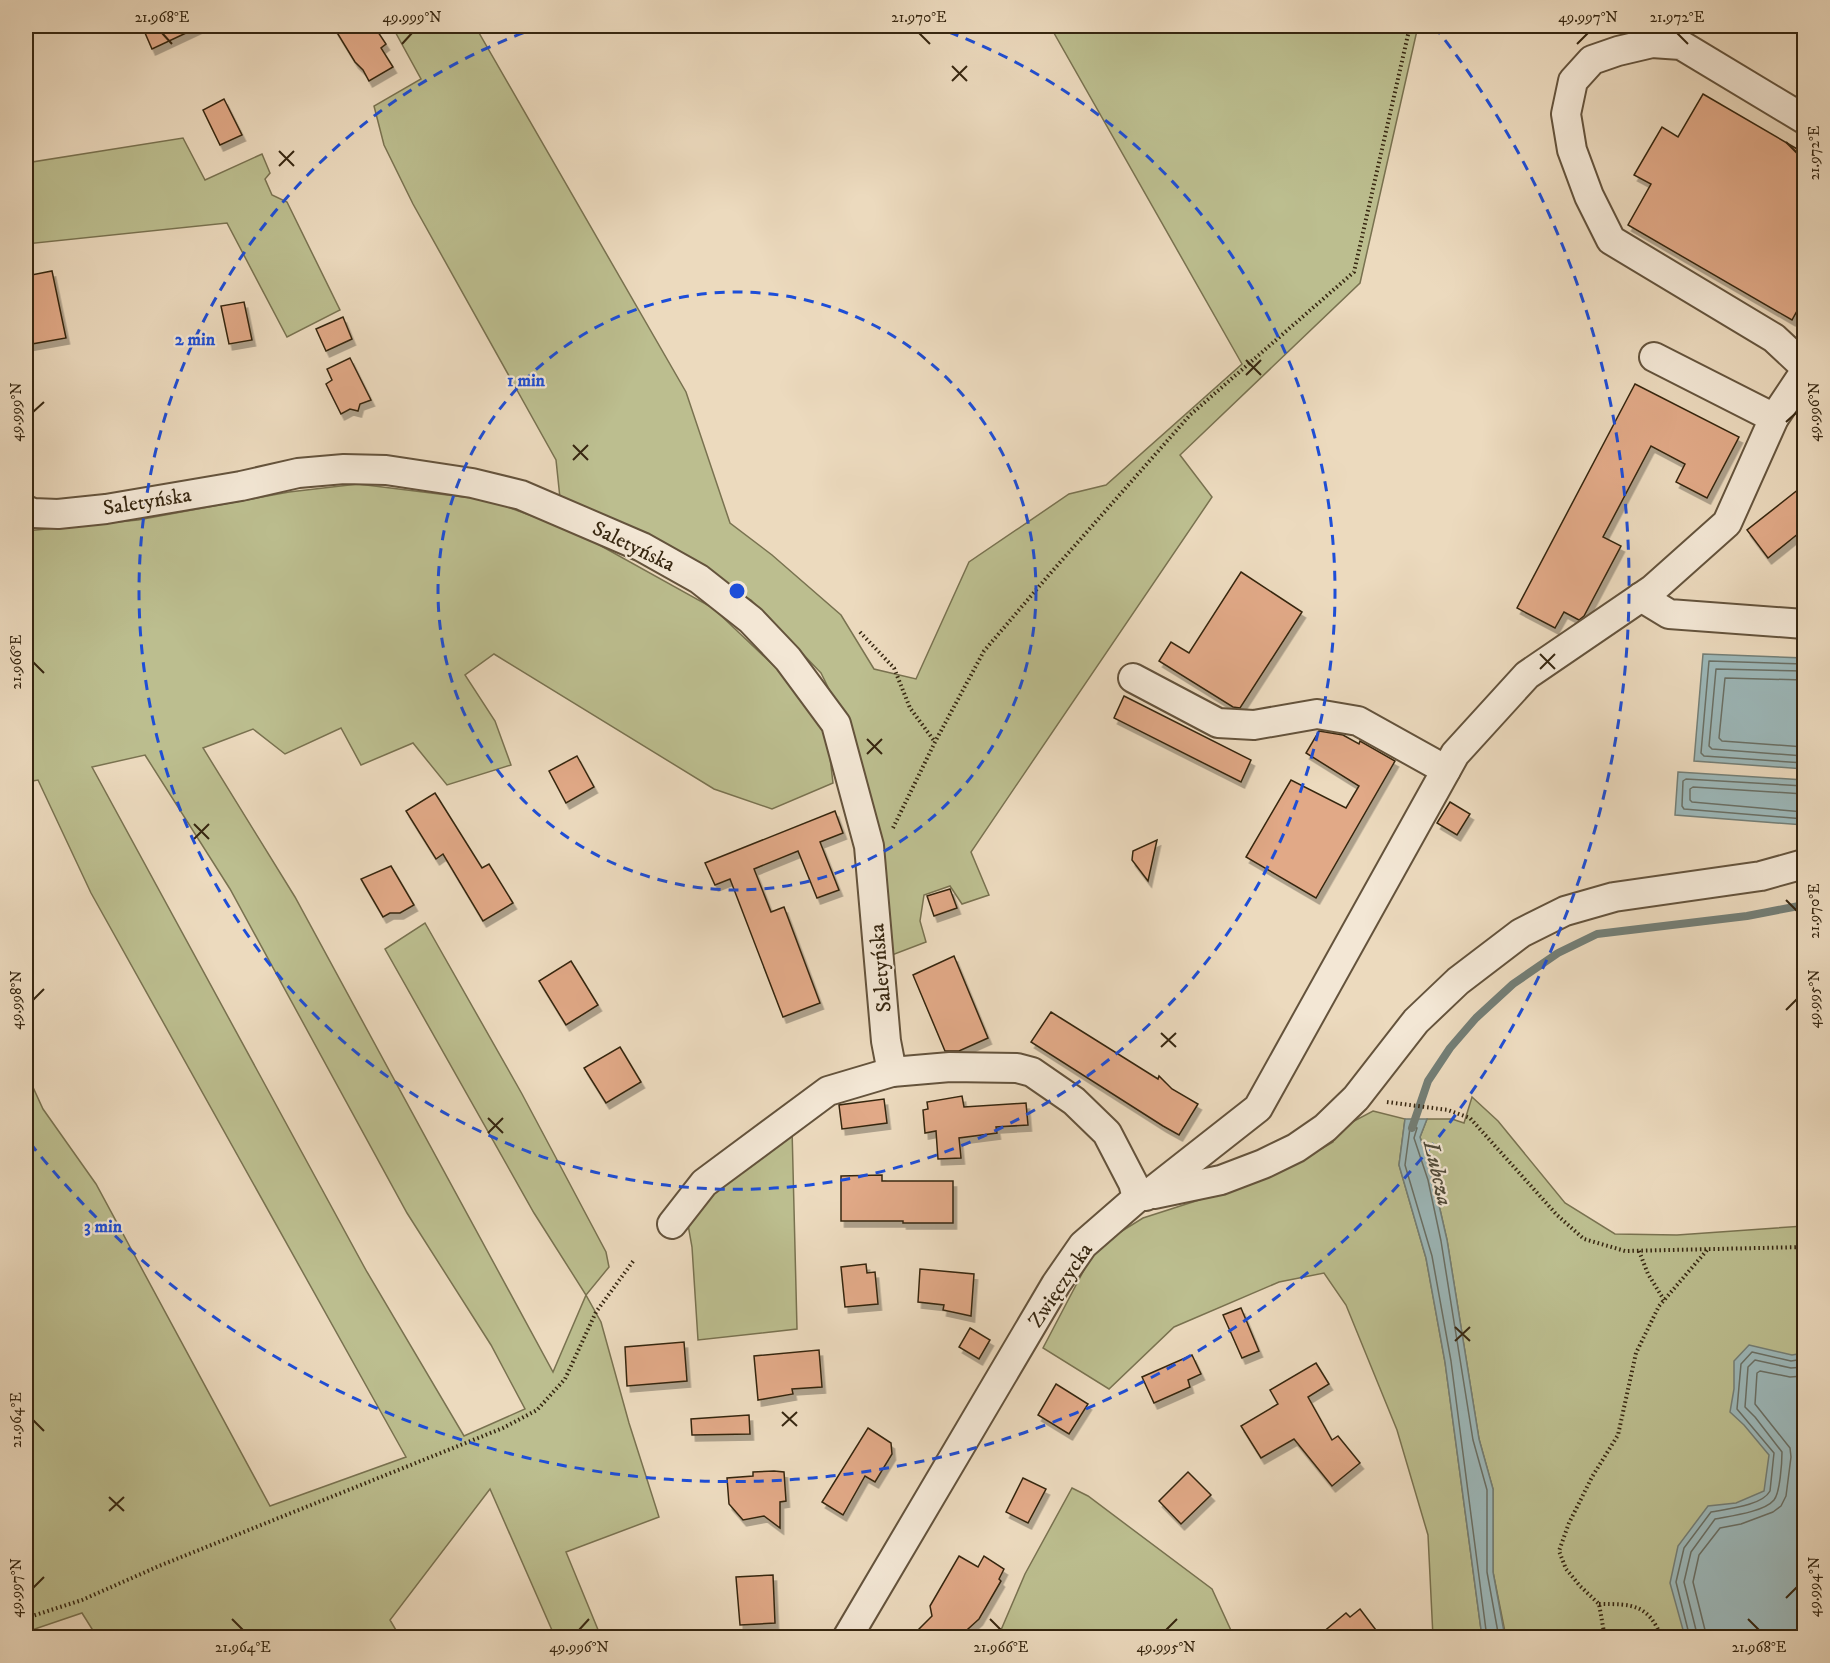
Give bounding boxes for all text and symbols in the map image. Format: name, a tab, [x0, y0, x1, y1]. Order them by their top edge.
text: 21.968°E	[135, 8, 190, 27]
text: 49.999°N	[382, 8, 442, 27]
text: 21.970°E	[891, 8, 947, 27]
text: 49.997°N	[1558, 8, 1618, 27]
text: 21.972°E	[1650, 8, 1705, 27]
text: 21.972°E	[1805, 125, 1824, 180]
text: 2 min	[175, 329, 216, 351]
text: 1 min	[507, 370, 546, 392]
text: 49.999°N	[7, 382, 26, 442]
text: 49.996°N	[1805, 382, 1824, 442]
street label: Saletyńska	[101, 482, 193, 522]
street label: Saletyńska	[588, 516, 679, 578]
centre of rings	[727, 581, 747, 601]
text: 21.966°E	[7, 634, 26, 689]
text: 21.970°E	[1805, 883, 1824, 939]
street label: Saletyńska	[864, 922, 898, 1013]
text: 49.995°N	[1805, 969, 1824, 1029]
text: 49.998°N	[7, 970, 26, 1030]
water label: Lubcza	[1417, 1136, 1458, 1208]
text: 3 min	[84, 1216, 123, 1238]
street label: Zwięczycka	[1023, 1238, 1099, 1333]
text: 21.964°E	[7, 1392, 26, 1448]
text: 49.994°N	[1805, 1557, 1824, 1617]
text: 49.997°N	[7, 1558, 26, 1618]
text: 21.964°E	[215, 1638, 271, 1657]
text: 49.996°N	[549, 1638, 609, 1657]
text: 21.966°E	[974, 1638, 1029, 1657]
text: 49.995°N	[1136, 1638, 1196, 1657]
text: 21.968°E	[1732, 1638, 1787, 1657]

